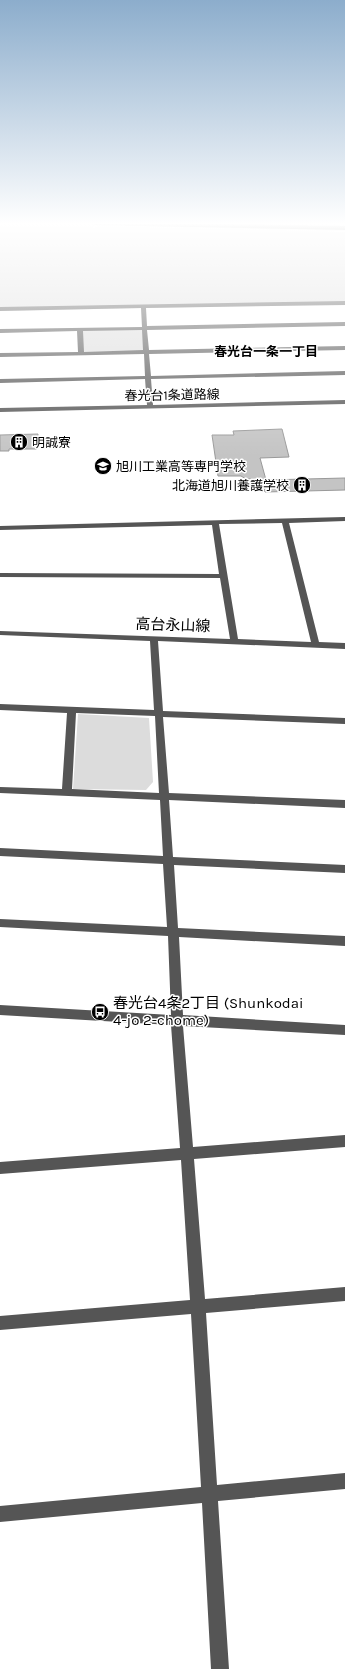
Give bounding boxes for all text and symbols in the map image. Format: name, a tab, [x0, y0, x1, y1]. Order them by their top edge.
district label: 春光台一条一丁目	[214, 344, 318, 359]
street label: 春光台1条道路線	[124, 387, 220, 403]
building icon: 明誠寮	[9, 432, 29, 452]
place label: 明誠寮	[32, 435, 71, 450]
school or university icon: 旭川工業高等専門学校	[93, 456, 113, 476]
place label: 旭川工業高等専門学校	[116, 459, 246, 474]
building icon: 北海道旭川養護学校	[292, 475, 312, 495]
place label: 北海道旭川養護学校	[172, 478, 289, 493]
street label: 高台永山線	[135, 615, 211, 635]
place label: 春光台4条2丁目 (Shunkodai 4-jo 2-chome)	[113, 994, 304, 1029]
bus stop icon: 春光台4条2丁目 (Shunkodai 4-jo 2-chome)	[90, 1002, 110, 1022]

